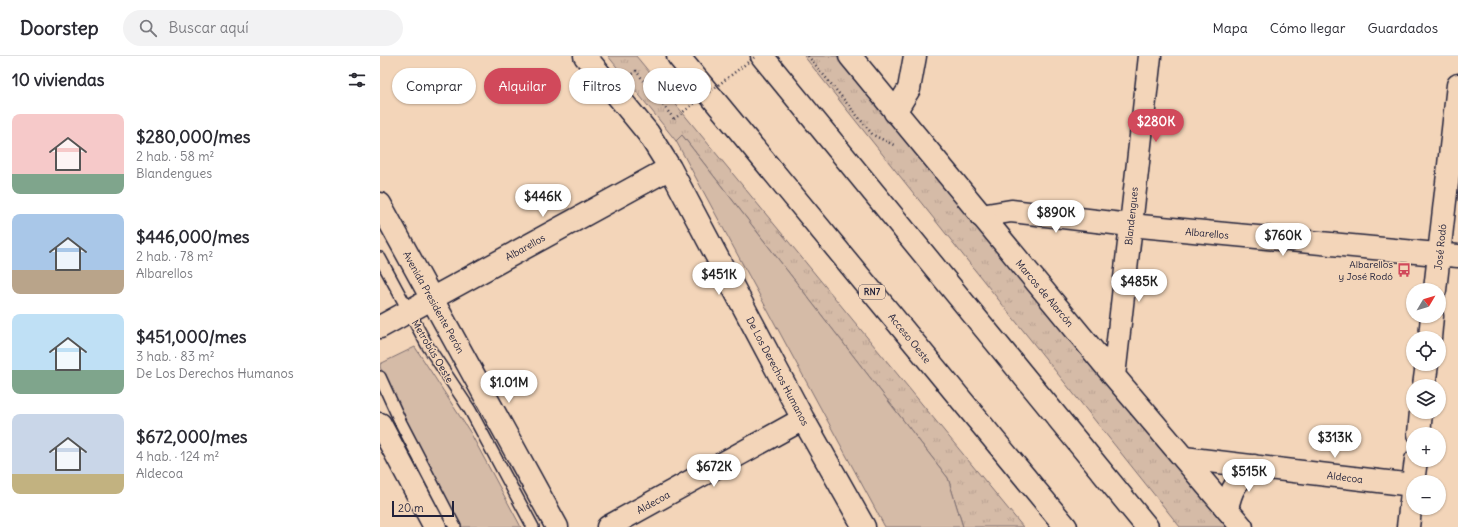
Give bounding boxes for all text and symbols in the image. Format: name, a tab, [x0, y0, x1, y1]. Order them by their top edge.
search box	[123, 10, 403, 46]
text: Doorstep	[20, 16, 99, 40]
icon: search	[137, 17, 159, 39]
text: Buscar aquí	[169, 18, 249, 37]
text: Mapa	[1213, 19, 1248, 37]
text: Cómo llegar	[1270, 19, 1346, 37]
text: Guardados	[1368, 19, 1438, 37]
chip: Comprar	[392, 68, 476, 104]
chip: Alquilar	[484, 68, 561, 104]
chip: Filtros	[569, 68, 635, 104]
chip: Nuevo	[643, 68, 711, 104]
text: 10 viviendas	[12, 69, 105, 91]
icon: filters	[346, 69, 368, 91]
pin: $280K	[1128, 109, 1184, 143]
text: $280K	[1137, 113, 1175, 130]
text: $280,000/mes	[136, 126, 250, 148]
icon: home	[44, 130, 92, 178]
text: 2 hab. · 58 m²	[136, 148, 214, 165]
text: Blandengues	[136, 165, 212, 182]
pin: $446K	[515, 184, 571, 218]
street label: Blandengues	[1122, 186, 1141, 246]
text: $446K	[524, 188, 562, 205]
pin: $890K	[1028, 200, 1084, 234]
text: $890K	[1037, 204, 1075, 221]
pin: $760K	[1255, 223, 1311, 257]
street label: José Rodó	[1432, 223, 1449, 271]
street label: Albarellos	[1185, 225, 1230, 242]
text: $446,000/mes	[136, 226, 250, 248]
text: $760K	[1264, 227, 1302, 244]
icon: home	[44, 230, 92, 278]
street label: Albarellos	[503, 231, 548, 264]
text: 2 hab. · 78 m²	[136, 248, 213, 265]
street label: Avenida Presidente Perón	[400, 249, 467, 356]
street label: Marcos de Alarcón	[1013, 257, 1077, 330]
place label: Albarellos y José Rodó	[1339, 258, 1393, 283]
pin: $451K	[691, 262, 747, 296]
bus stop icon: Albarellos y José Rodó	[1396, 262, 1412, 278]
text: Albarellos	[136, 265, 193, 282]
text: $451K	[701, 266, 737, 283]
pin: $485K	[1111, 269, 1167, 303]
text: $485K	[1120, 273, 1158, 290]
north arrow	[1406, 283, 1446, 323]
map controls	[1406, 283, 1446, 515]
road number: RN7	[859, 285, 885, 299]
street label: Acceso Oeste	[885, 311, 934, 366]
street label: De Los Derechos Humanos	[743, 315, 812, 428]
street label: Metrobús Oeste	[409, 317, 456, 385]
text: $451,000/mes	[136, 326, 246, 348]
icon: home	[44, 330, 92, 378]
button: locate	[1406, 331, 1446, 371]
text: 3 hab. · 83 m²	[136, 348, 215, 365]
text: De Los Derechos Humanos	[136, 365, 294, 382]
pin: $1.01M	[476, 370, 542, 404]
text: $1.01M	[489, 374, 529, 391]
button: layers	[1406, 379, 1446, 419]
pin: $313K	[1307, 425, 1363, 459]
text: $672,000/mes	[136, 426, 248, 448]
button: +	[1406, 427, 1446, 467]
text: $313K	[1317, 429, 1353, 446]
icon: home	[44, 430, 92, 478]
text: 4 hab. · 124 m²	[136, 448, 219, 465]
pin: $672K	[686, 454, 742, 488]
text: $672K	[696, 458, 732, 475]
pin: $515K	[1221, 459, 1277, 493]
text: $515K	[1231, 463, 1267, 480]
text: Aldecoa	[136, 465, 183, 482]
street label: Aldecoa	[1326, 469, 1364, 486]
button: −	[1406, 475, 1446, 515]
street label: Aldecoa	[634, 488, 672, 517]
scale bar	[392, 499, 454, 518]
text: 20 m	[398, 501, 424, 515]

